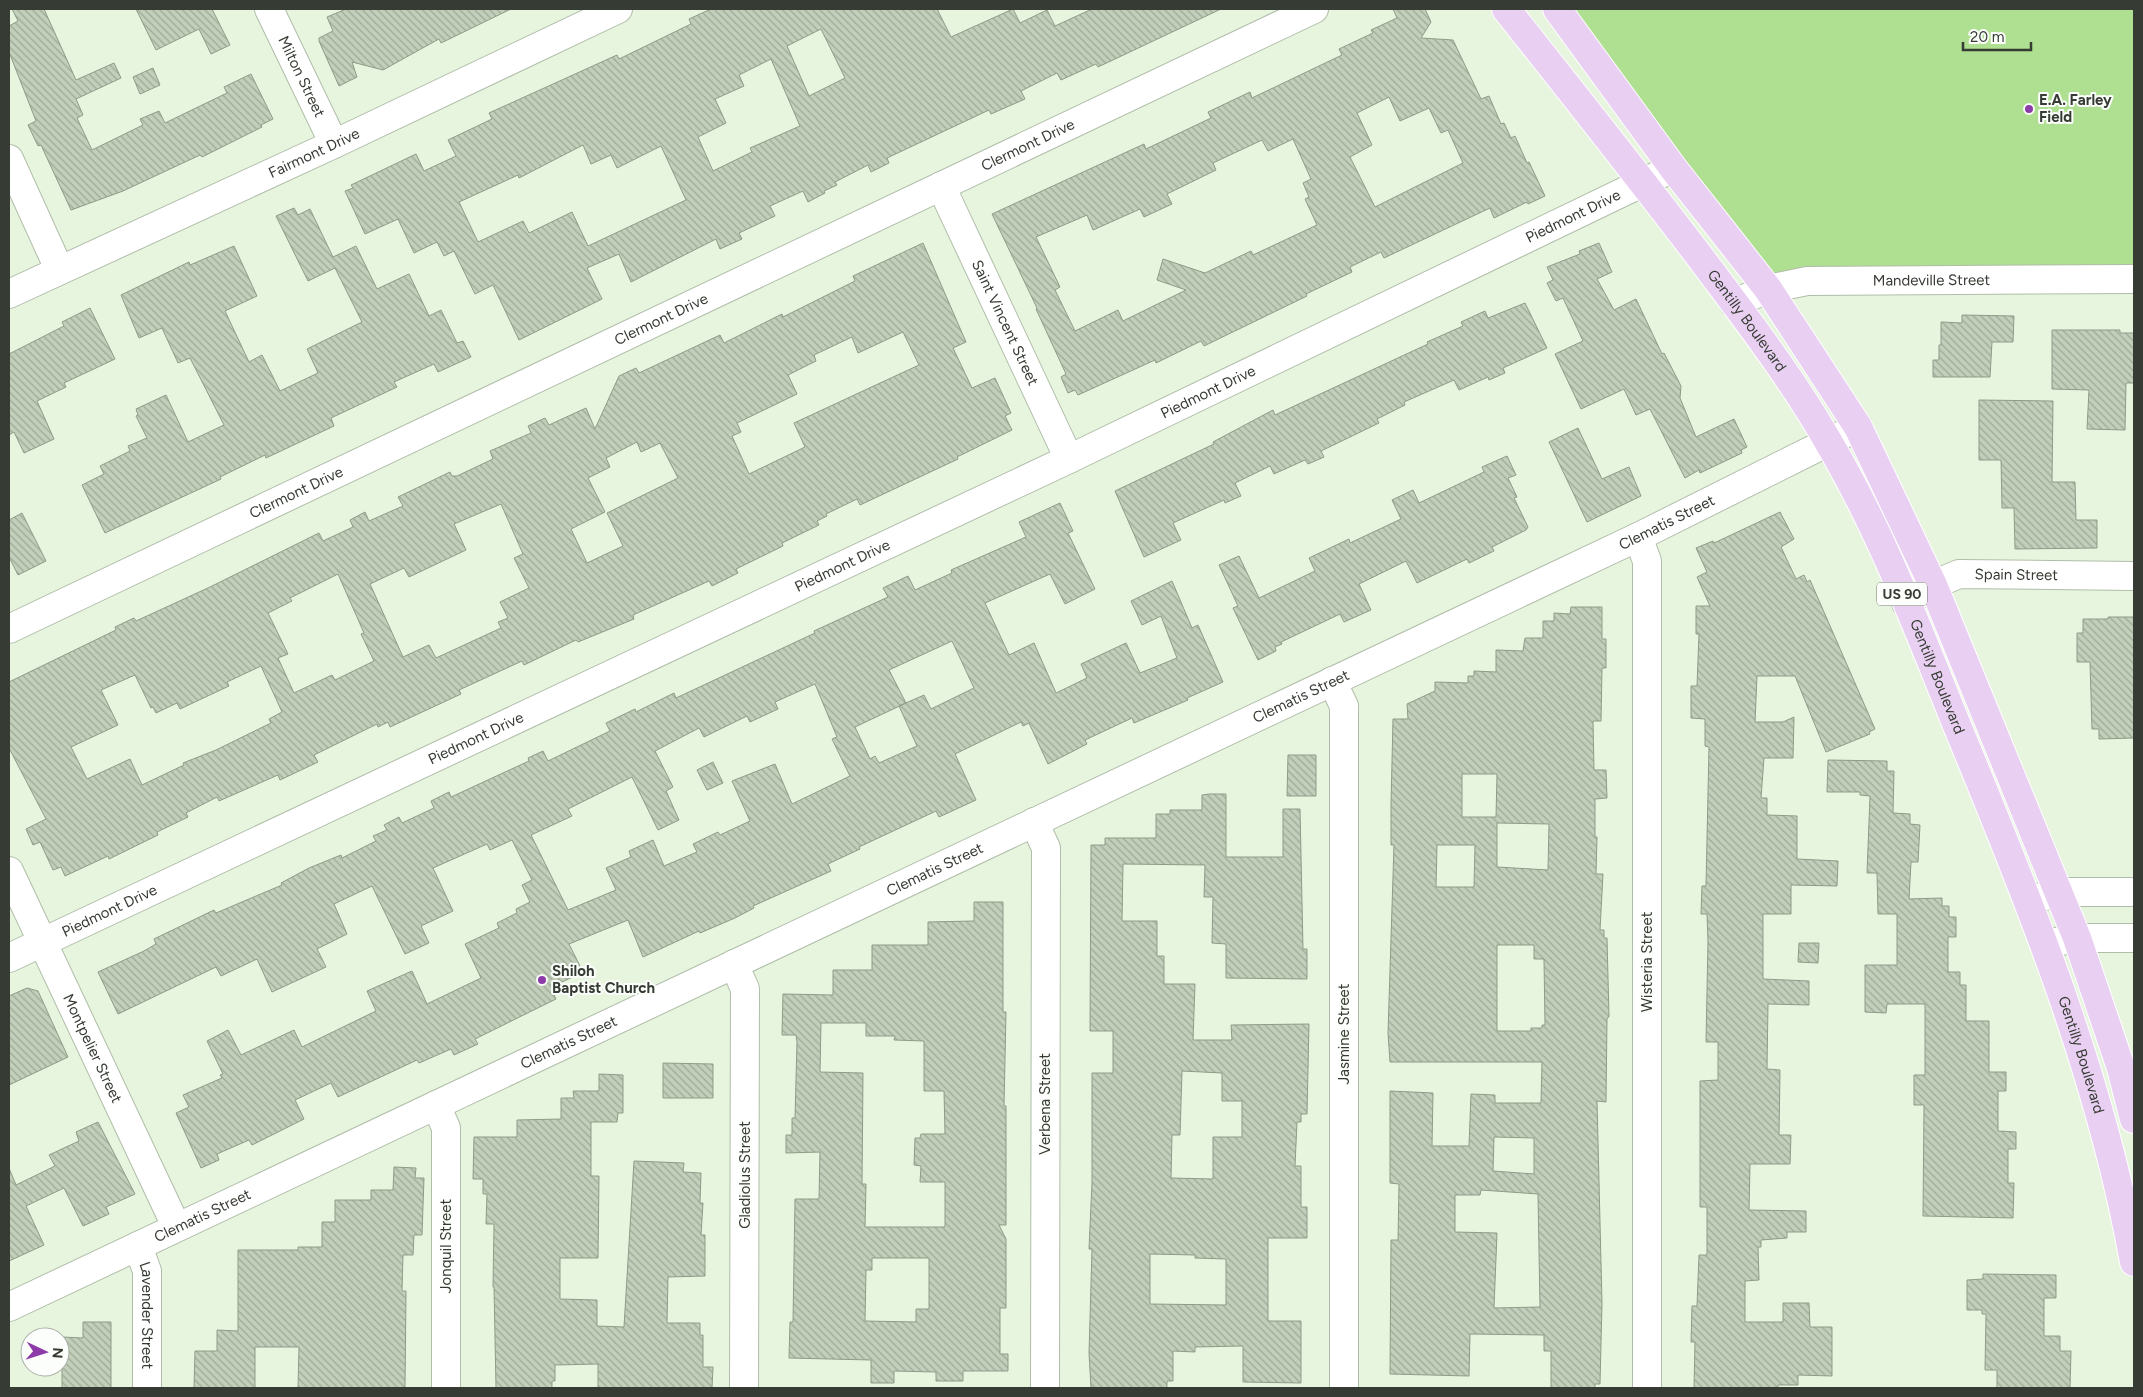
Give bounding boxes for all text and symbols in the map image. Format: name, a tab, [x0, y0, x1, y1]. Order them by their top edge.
scale bar	[1963, 20, 2030, 52]
text: 20 m	[1970, 28, 2004, 46]
street label: Milton Street	[274, 33, 329, 120]
place label: E.A. Farley Field	[2039, 91, 2112, 126]
marker: E.A. Farley Field	[2023, 103, 2035, 115]
street label: Clermont Drive	[978, 115, 1078, 175]
street label: Fairmont Drive	[266, 124, 362, 182]
street label: Piedmont Drive	[1523, 186, 1623, 247]
street label: Saint Vincent Street	[968, 257, 1042, 389]
street label: Gentilly Boulevard	[1704, 266, 1790, 375]
street label: Mandeville Street	[1873, 271, 1991, 290]
street label: Clermont Drive	[611, 289, 711, 349]
street label: Piedmont Drive	[1158, 361, 1258, 422]
street label: Clermont Drive	[247, 463, 346, 522]
street label: Clematis Street	[1616, 491, 1718, 554]
street label: Piedmont Drive	[792, 536, 893, 596]
street label: Spain Street	[1975, 565, 2058, 584]
road number: US 90	[1877, 582, 1927, 606]
street label: Gentilly Boulevard	[1906, 617, 1968, 737]
street label: Clematis Street	[1250, 666, 1352, 727]
street label: Piedmont Drive	[425, 708, 526, 768]
street label: Clematis Street	[884, 839, 986, 900]
street label: Piedmont Drive	[59, 881, 160, 941]
street label: Wisteria Street	[1638, 911, 1656, 1012]
place label: Shiloh Baptist Church	[552, 962, 655, 997]
marker: Shiloh Baptist Church	[536, 974, 548, 986]
street label: Jasmine Street	[1335, 983, 1353, 1084]
street label: Montpelier Street	[59, 991, 126, 1106]
street label: Gentilly Boulevard	[2054, 994, 2108, 1116]
street label: Clematis Street	[517, 1012, 620, 1073]
street label: Verbena Street	[1036, 1053, 1054, 1155]
street label: Gladiolus Street	[736, 1121, 754, 1229]
street label: Clematis Street	[151, 1185, 254, 1246]
street label: Jonquil Street	[437, 1199, 455, 1293]
street label: Lavender Street	[135, 1259, 156, 1369]
north arrow	[20, 1327, 70, 1377]
text: N	[49, 1347, 66, 1359]

